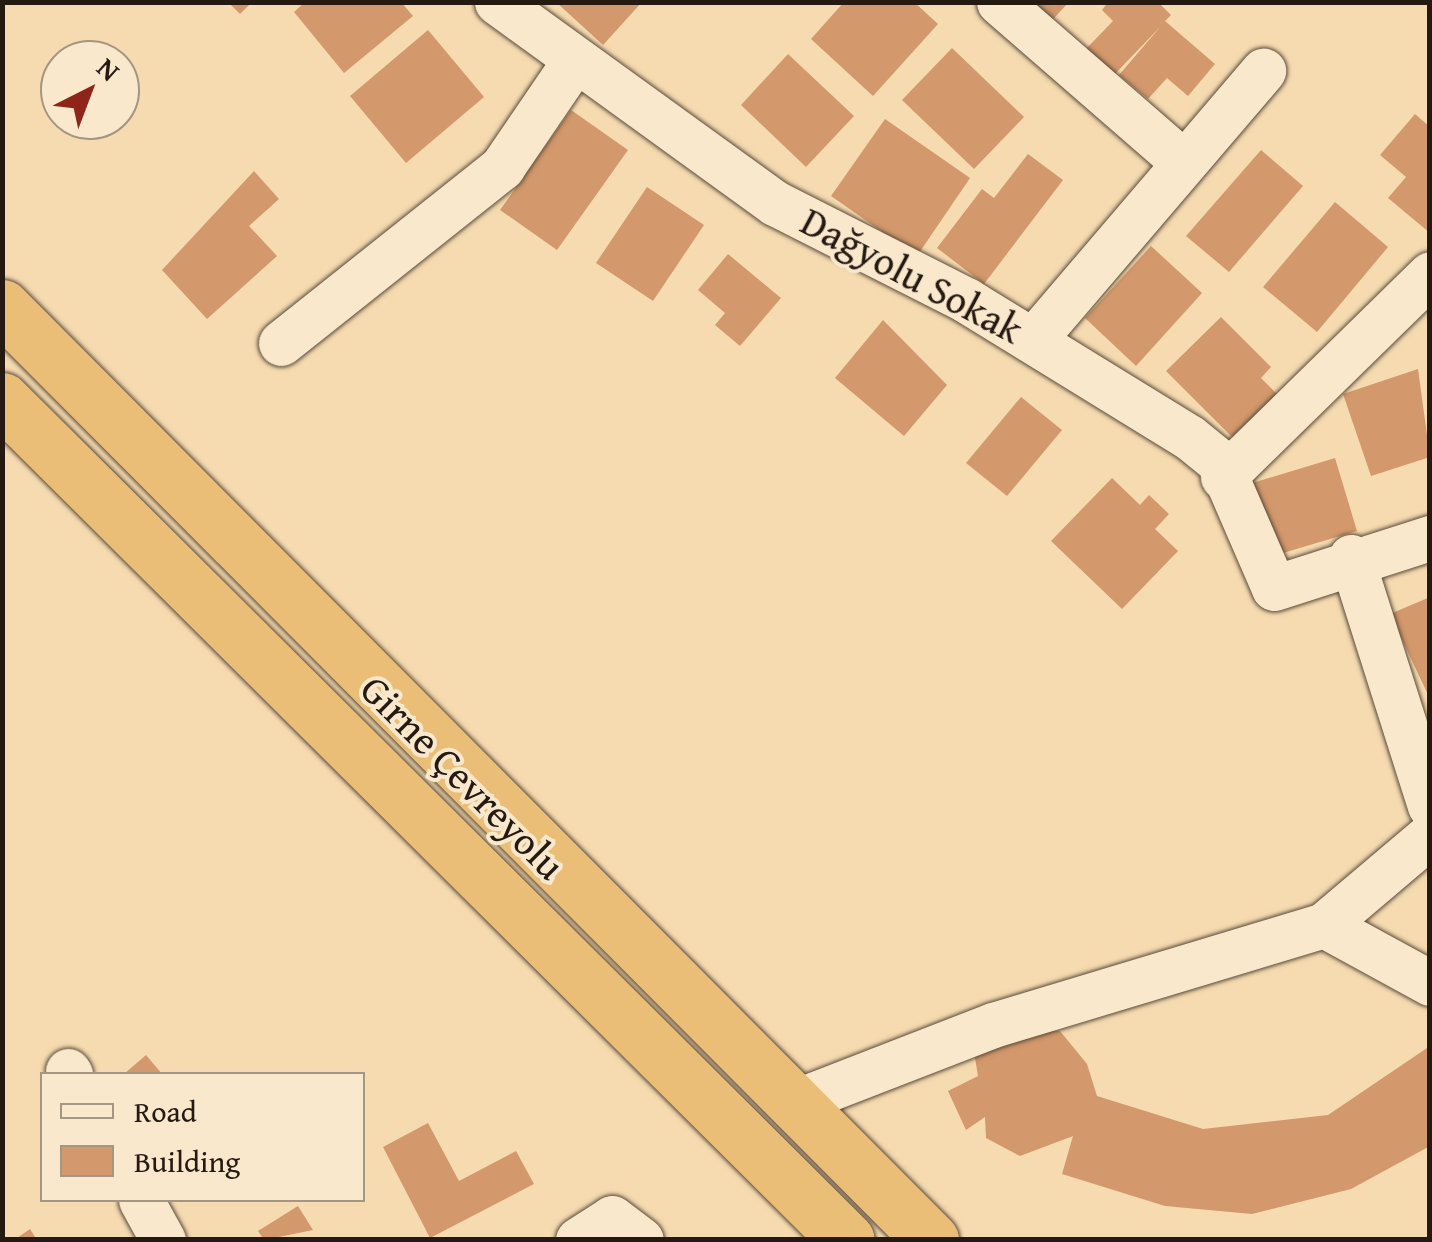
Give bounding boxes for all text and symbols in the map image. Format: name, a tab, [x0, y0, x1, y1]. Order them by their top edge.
north arrow	[40, 40, 140, 140]
text: N	[88, 47, 130, 90]
street label: Dağyolu Sokak	[793, 197, 1031, 353]
street label: Girne Çevreyolu	[351, 665, 575, 889]
legend	[40, 1072, 365, 1202]
text: Road	[134, 1089, 197, 1133]
text: Building	[134, 1139, 240, 1183]

